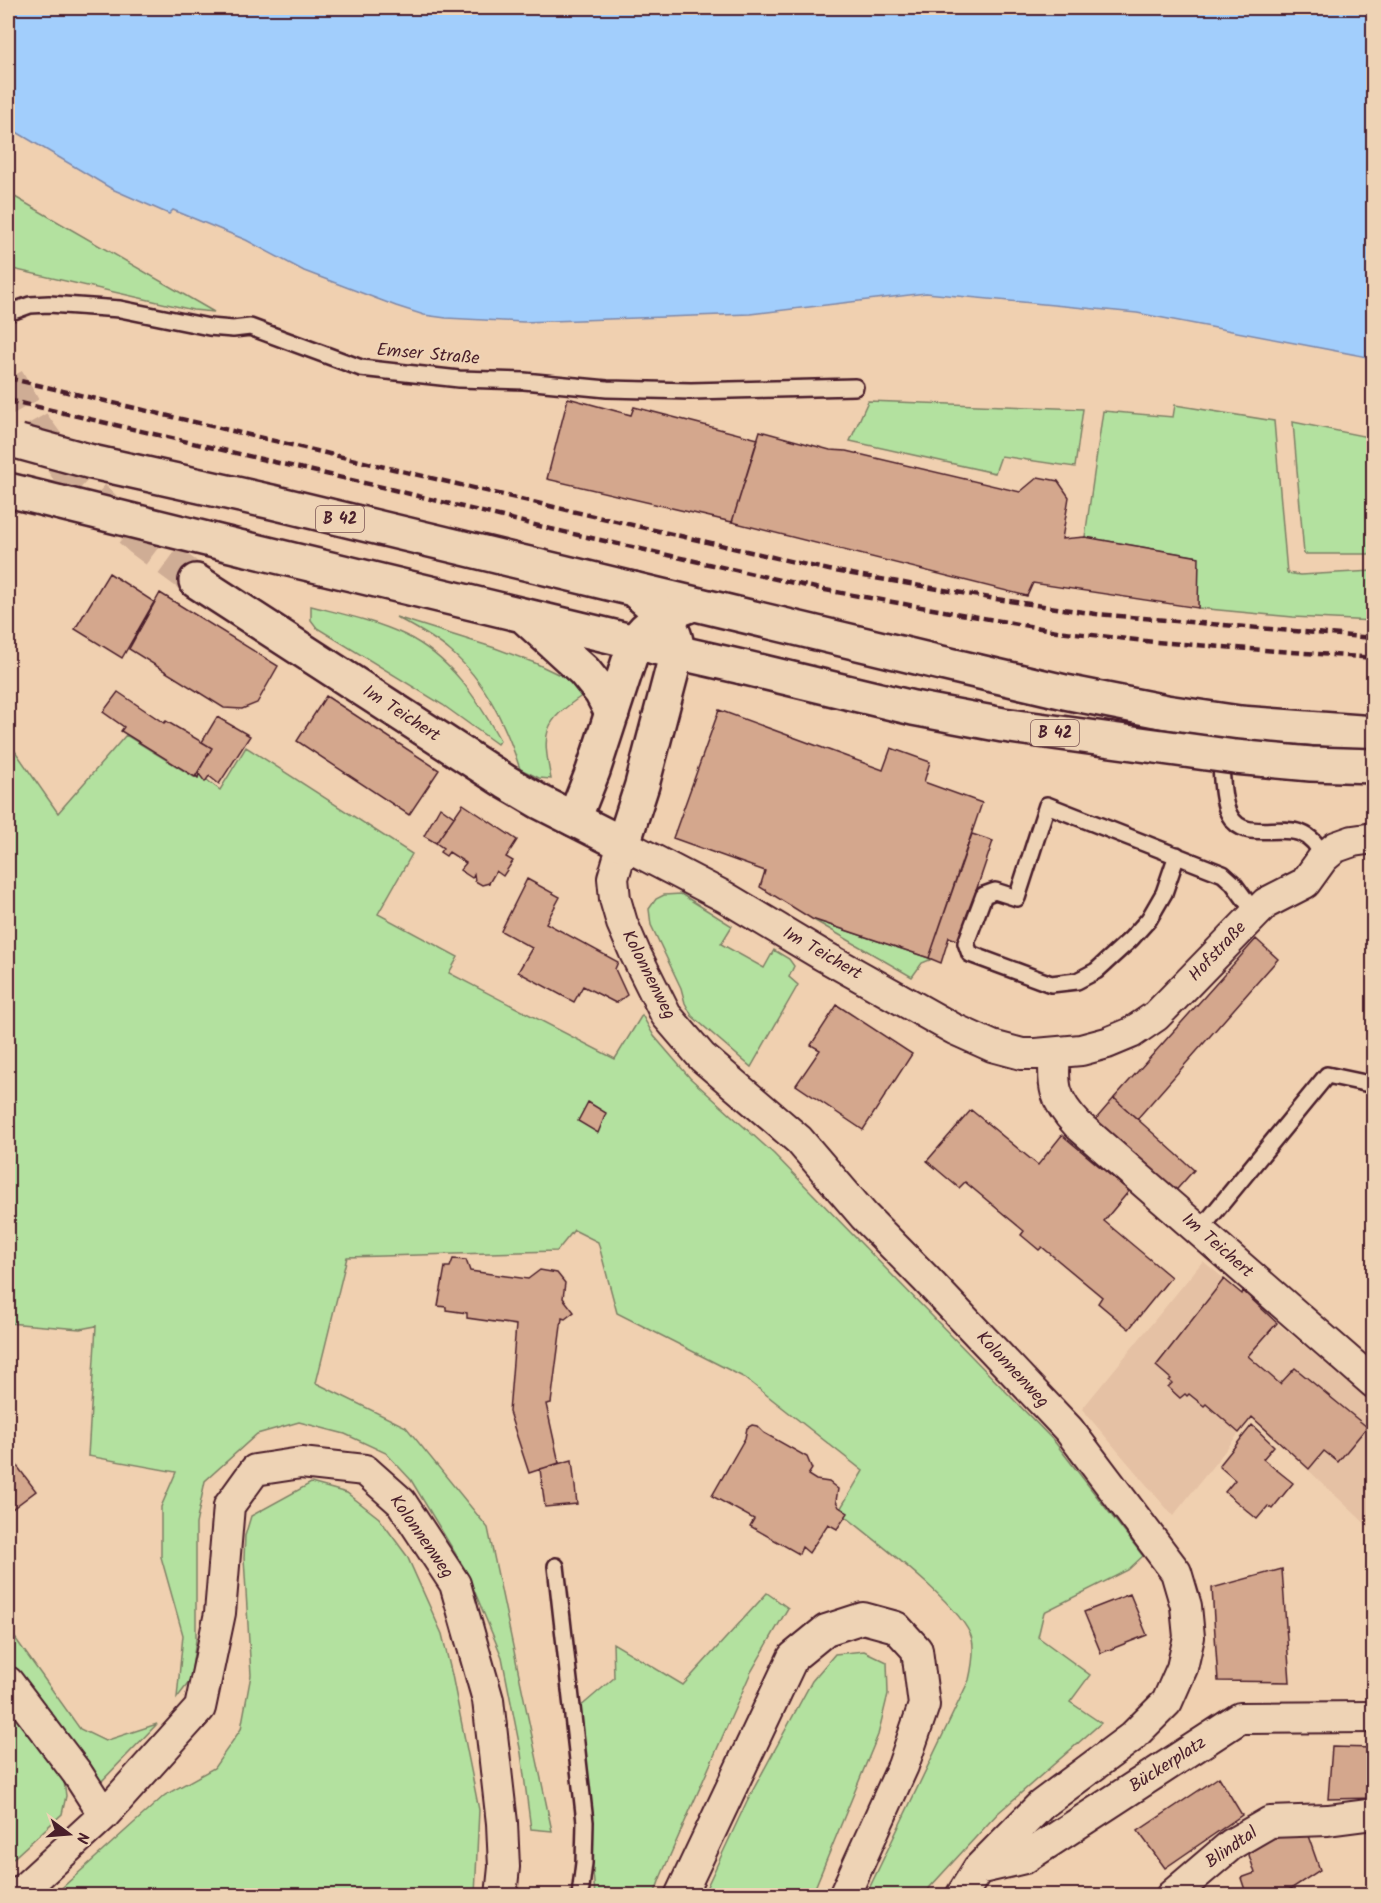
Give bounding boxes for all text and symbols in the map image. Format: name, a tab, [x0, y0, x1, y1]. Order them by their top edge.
street label: Emser Straße	[375, 336, 481, 374]
road number: B 42	[316, 506, 364, 532]
street label: Im Teichert	[356, 678, 447, 751]
road number: B 42	[1031, 720, 1079, 746]
street label: Hofstraße	[1182, 915, 1254, 989]
street label: Im Teichert	[777, 919, 868, 989]
street label: Kolonnenweg	[613, 925, 683, 1025]
street label: Im Teichert	[1174, 1206, 1260, 1286]
street label: Kolonnenweg	[968, 1325, 1056, 1415]
street label: Kolonnenweg	[381, 1489, 461, 1585]
street label: Bückerplatz	[1124, 1729, 1212, 1801]
north arrow	[39, 1804, 99, 1864]
street label: Blindtal	[1200, 1819, 1265, 1877]
text: N	[69, 1829, 95, 1846]

